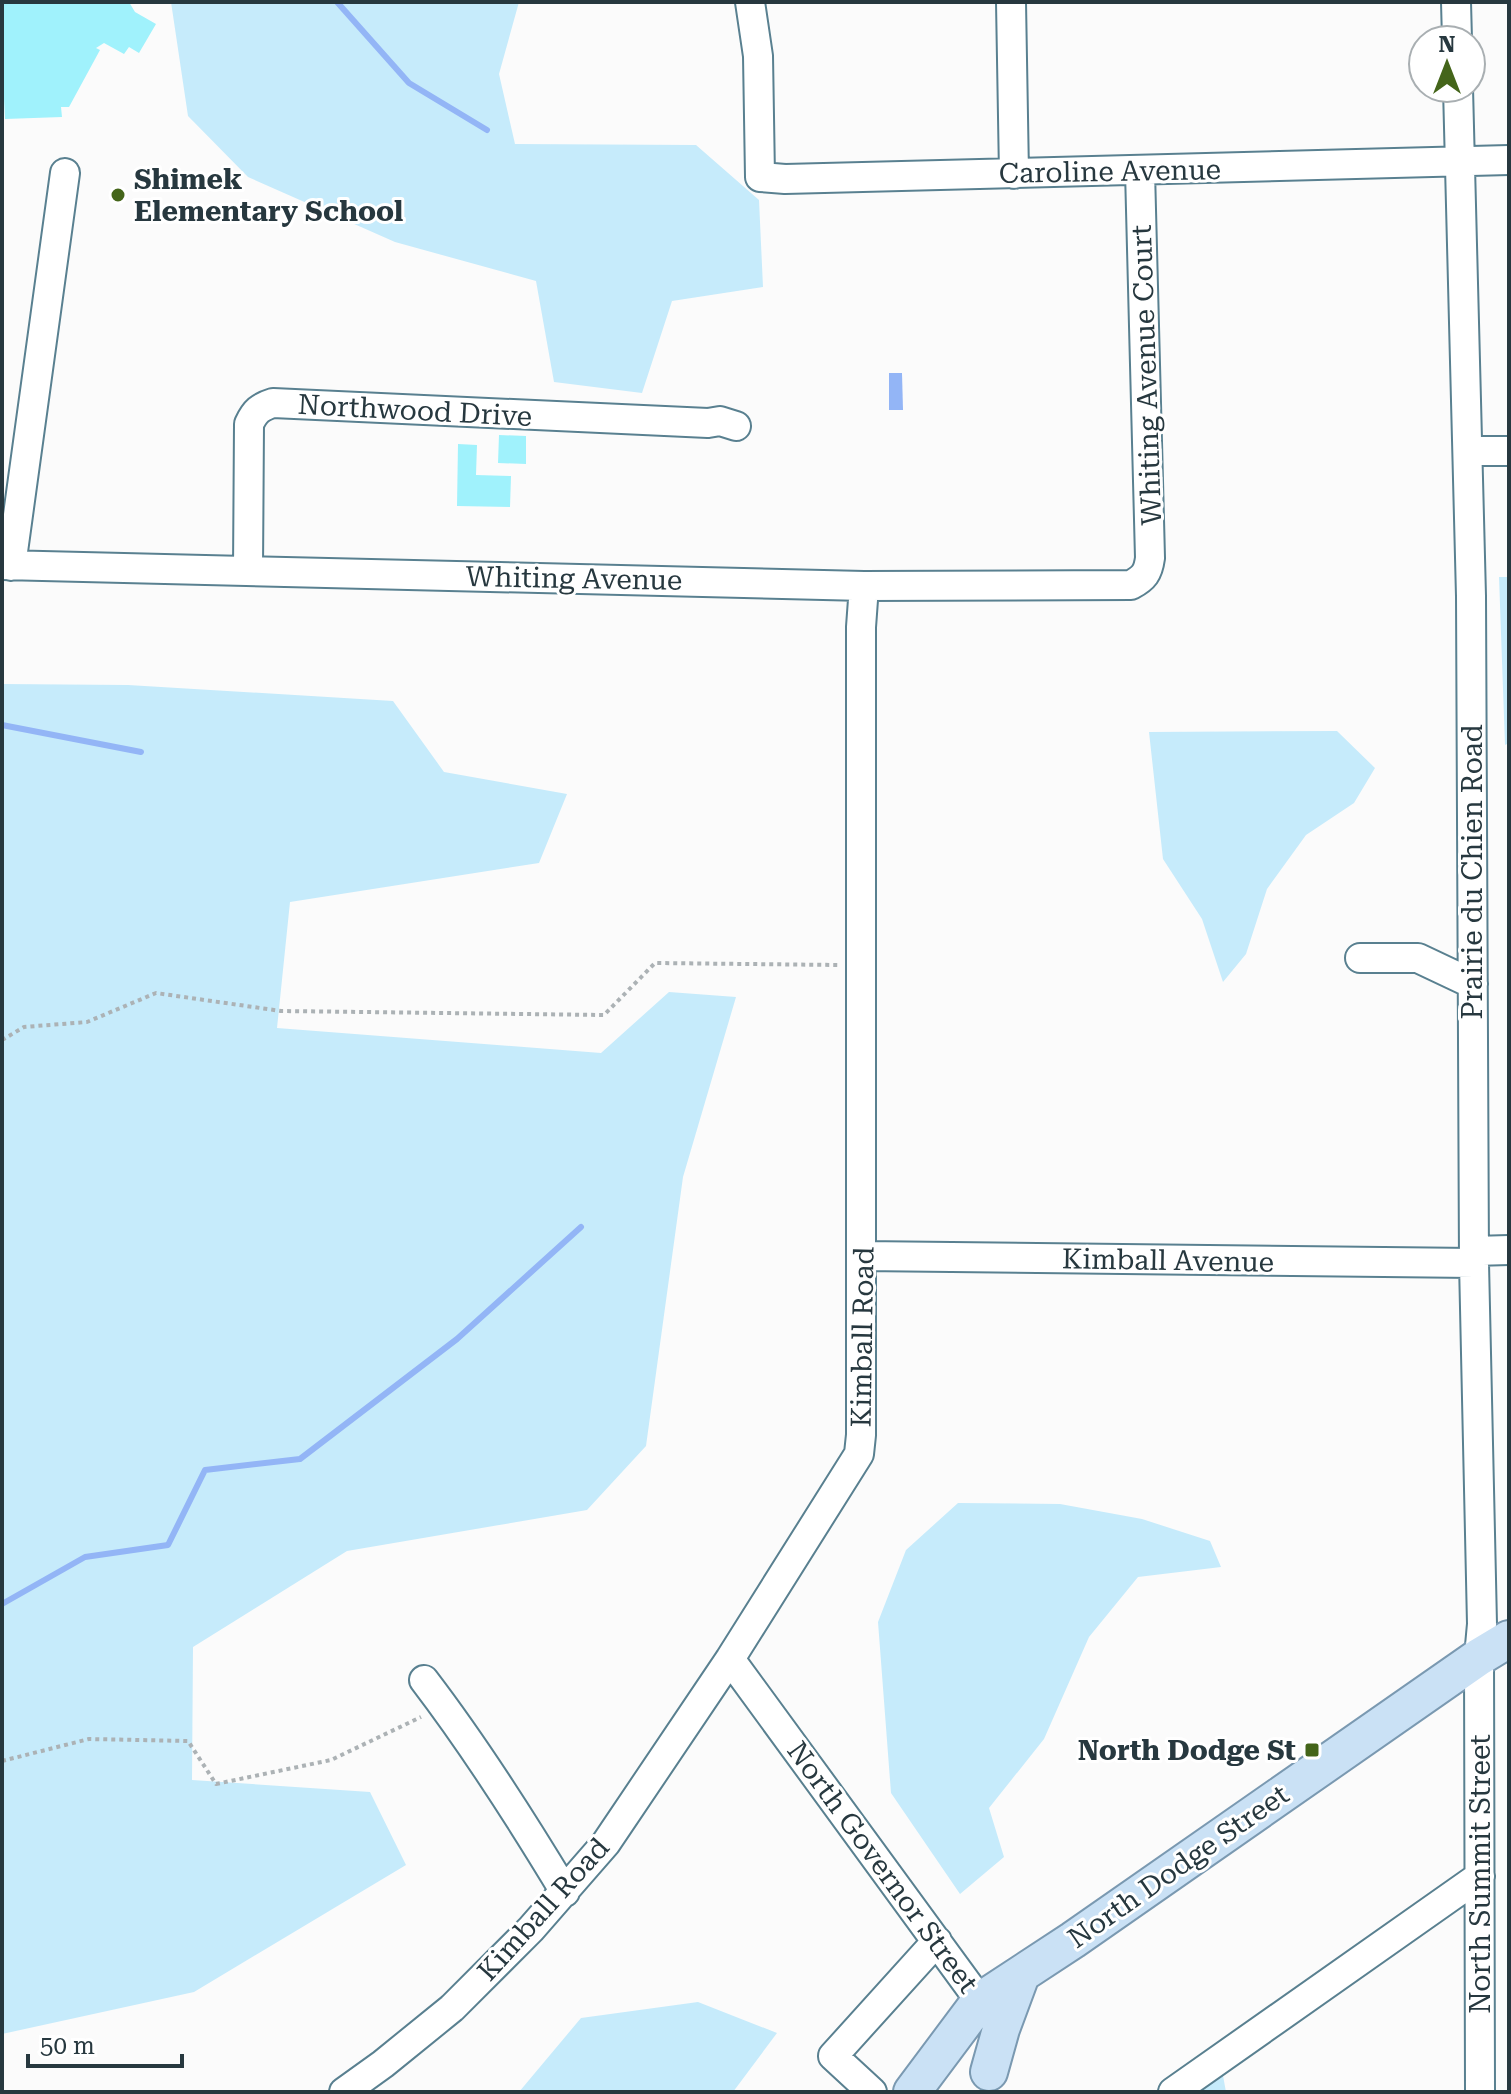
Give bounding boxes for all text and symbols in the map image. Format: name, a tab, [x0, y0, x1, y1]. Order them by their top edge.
north arrow	[1407, 24, 1487, 104]
text: N	[1439, 32, 1456, 57]
street label: Caroline Avenue	[999, 153, 1221, 190]
place label: Shimek Elementary School	[134, 163, 403, 228]
marker: Shimek Elementary School	[109, 186, 127, 204]
street label: Whiting Avenue Court	[1125, 224, 1168, 526]
street label: Northwood Drive	[297, 388, 533, 433]
street label: Whiting Avenue	[465, 560, 683, 597]
street label: Prairie du Chien Road	[1456, 724, 1489, 1020]
street label: Kimball Avenue	[1062, 1242, 1274, 1279]
street label: Kimball Road	[844, 1246, 881, 1428]
place label: North Dodge St	[1078, 1734, 1296, 1767]
street label: North Summit Street	[1464, 1734, 1497, 2014]
street label: North Governor Street	[780, 1735, 985, 1999]
marker: North Dodge St	[1303, 1741, 1321, 1759]
street label: North Dodge Street	[1062, 1778, 1295, 1955]
street label: Kimball Road	[471, 1831, 616, 1987]
scale bar	[28, 2018, 182, 2068]
text: 50 m	[40, 2032, 95, 2060]

